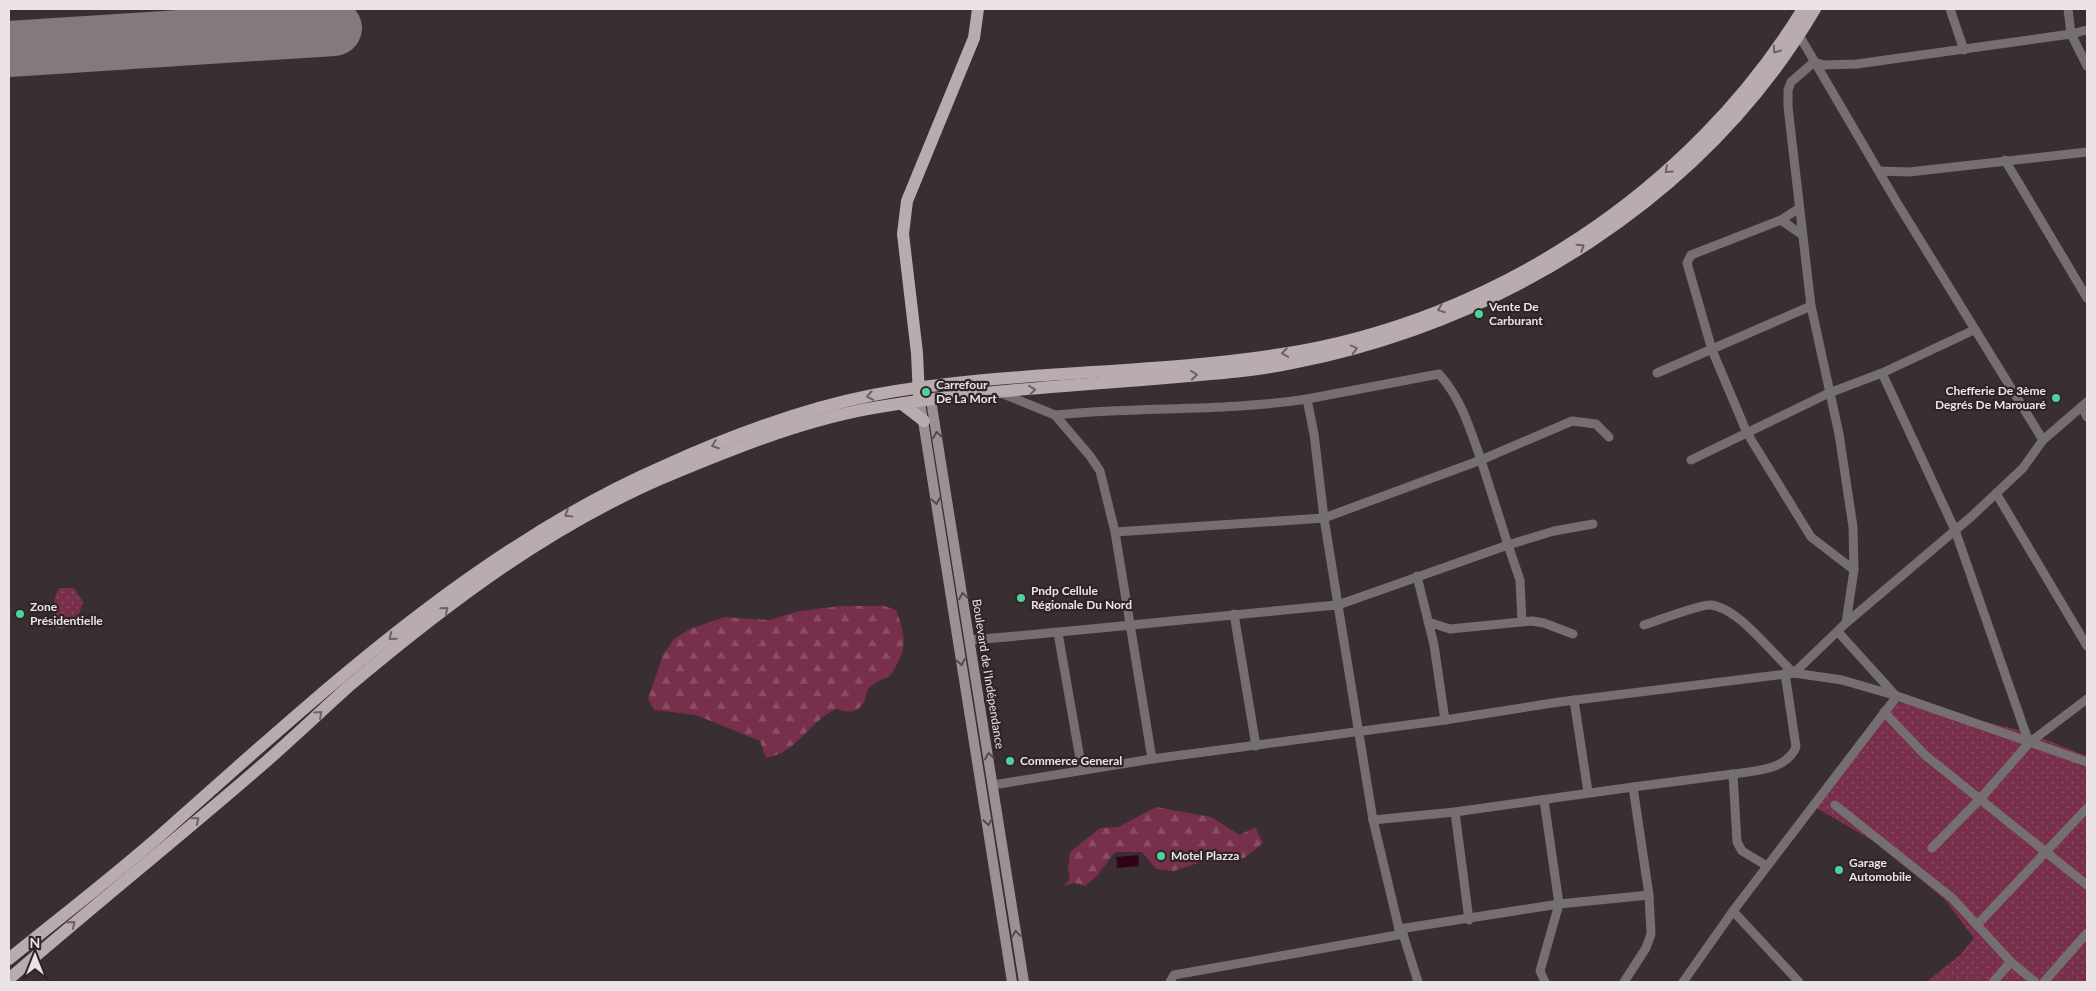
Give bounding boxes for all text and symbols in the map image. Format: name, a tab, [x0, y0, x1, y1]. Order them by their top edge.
one-way arrow	[1773, 44, 1782, 54]
one-way arrow	[1664, 164, 1673, 173]
one-way arrow	[1575, 244, 1584, 254]
place label: Vente De Carburant	[1488, 299, 1543, 328]
one-way arrow	[1437, 303, 1446, 313]
marker: Vente De Carburant	[1473, 308, 1485, 320]
one-way arrow	[1349, 344, 1358, 355]
one-way arrow	[1280, 347, 1288, 358]
one-way arrow	[1190, 370, 1198, 381]
place label: Carrefour De La Mort	[936, 377, 997, 406]
place label: Chefferie De 3ème Degrés De Marouaré	[1935, 383, 2047, 412]
one-way arrow	[1028, 385, 1036, 396]
marker: Carrefour De La Mort	[920, 386, 932, 398]
one-way arrow	[865, 390, 874, 401]
marker: Chefferie De 3ème Degrés De Marouaré	[2050, 392, 2062, 404]
one-way arrow	[932, 431, 942, 440]
one-way arrow	[711, 439, 720, 449]
one-way arrow	[931, 497, 941, 506]
one-way arrow	[564, 507, 573, 517]
place label: Pndp Cellule Régionale Du Nord	[1031, 583, 1132, 612]
one-way arrow	[958, 591, 968, 600]
marker: Pndp Cellule Régionale Du Nord	[1015, 592, 1027, 604]
street label: Boulevard de l'Indépendance	[969, 598, 1008, 750]
place label: Zone Présidentielle	[30, 599, 103, 628]
marker: Zone Présidentielle	[14, 608, 26, 620]
one-way arrow	[439, 608, 448, 616]
one-way arrow	[389, 632, 398, 641]
one-way arrow	[956, 658, 966, 666]
one-way arrow	[314, 710, 323, 719]
one-way arrow	[984, 752, 994, 761]
place label: Commerce General	[1020, 753, 1122, 768]
marker: Commerce General	[1004, 755, 1016, 767]
one-way arrow	[191, 816, 200, 825]
one-way arrow	[982, 818, 992, 827]
place label: Motel Plazza	[1171, 848, 1239, 863]
marker: Motel Plazza	[1155, 850, 1167, 862]
place label: Garage Automobile	[1848, 855, 1912, 884]
marker: Garage Automobile	[1833, 864, 1845, 876]
one-way arrow	[66, 921, 75, 930]
one-way arrow	[1012, 930, 1022, 938]
north arrow	[10, 931, 60, 981]
text: N	[30, 934, 40, 951]

